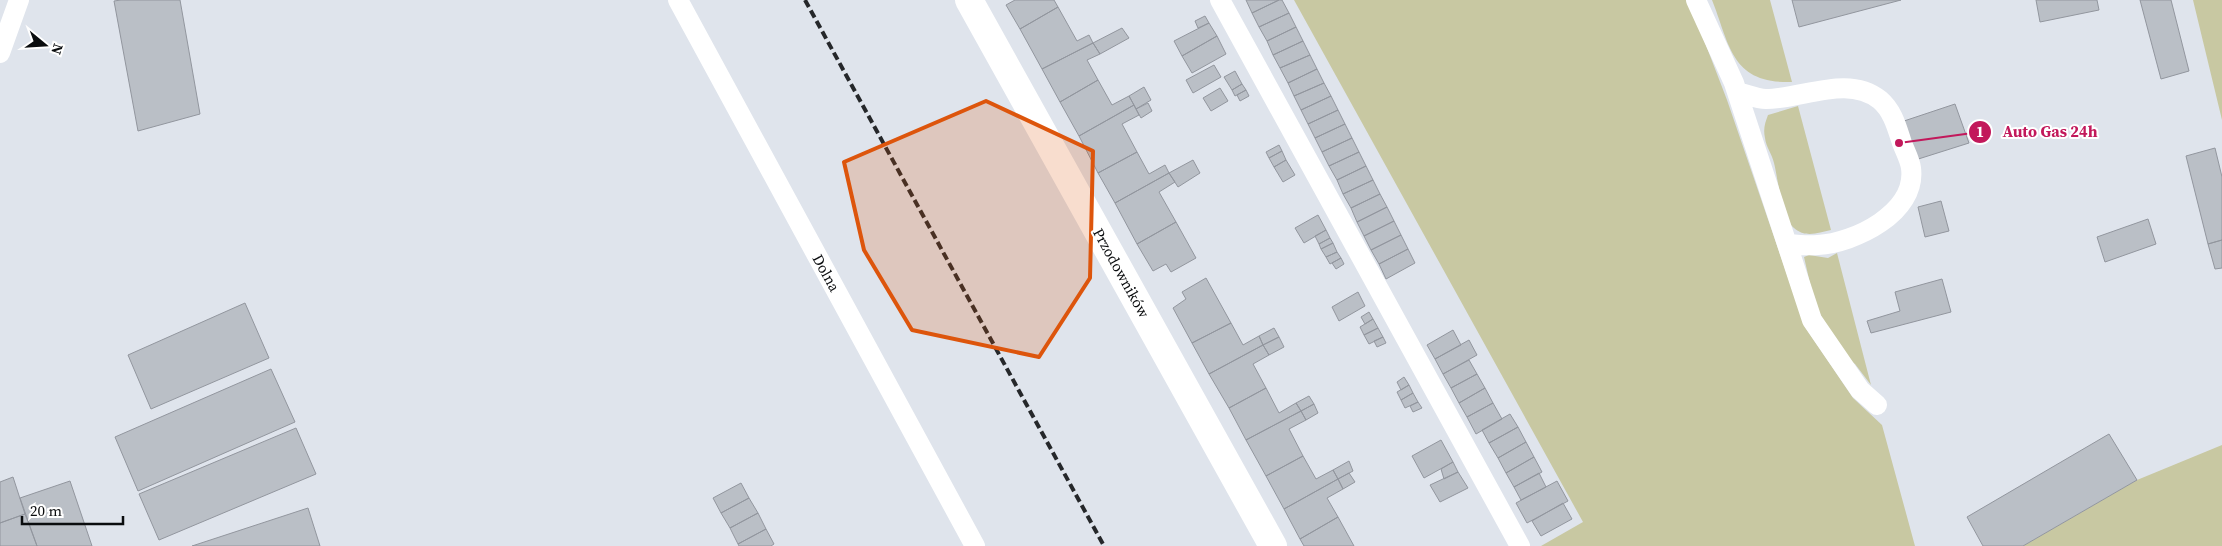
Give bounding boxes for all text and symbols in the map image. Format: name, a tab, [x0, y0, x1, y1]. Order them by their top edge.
north arrow	[20, 20, 70, 70]
text: N	[46, 41, 68, 57]
callout: Auto Gas 24h	[1967, 116, 2107, 147]
text: Auto Gas 24h	[2002, 120, 2098, 142]
text: 1	[1976, 121, 1984, 142]
street label: Przodowników	[1088, 224, 1155, 322]
street label: Dolna	[808, 250, 845, 296]
scale bar	[22, 494, 124, 526]
text: 20 m	[30, 500, 62, 521]

